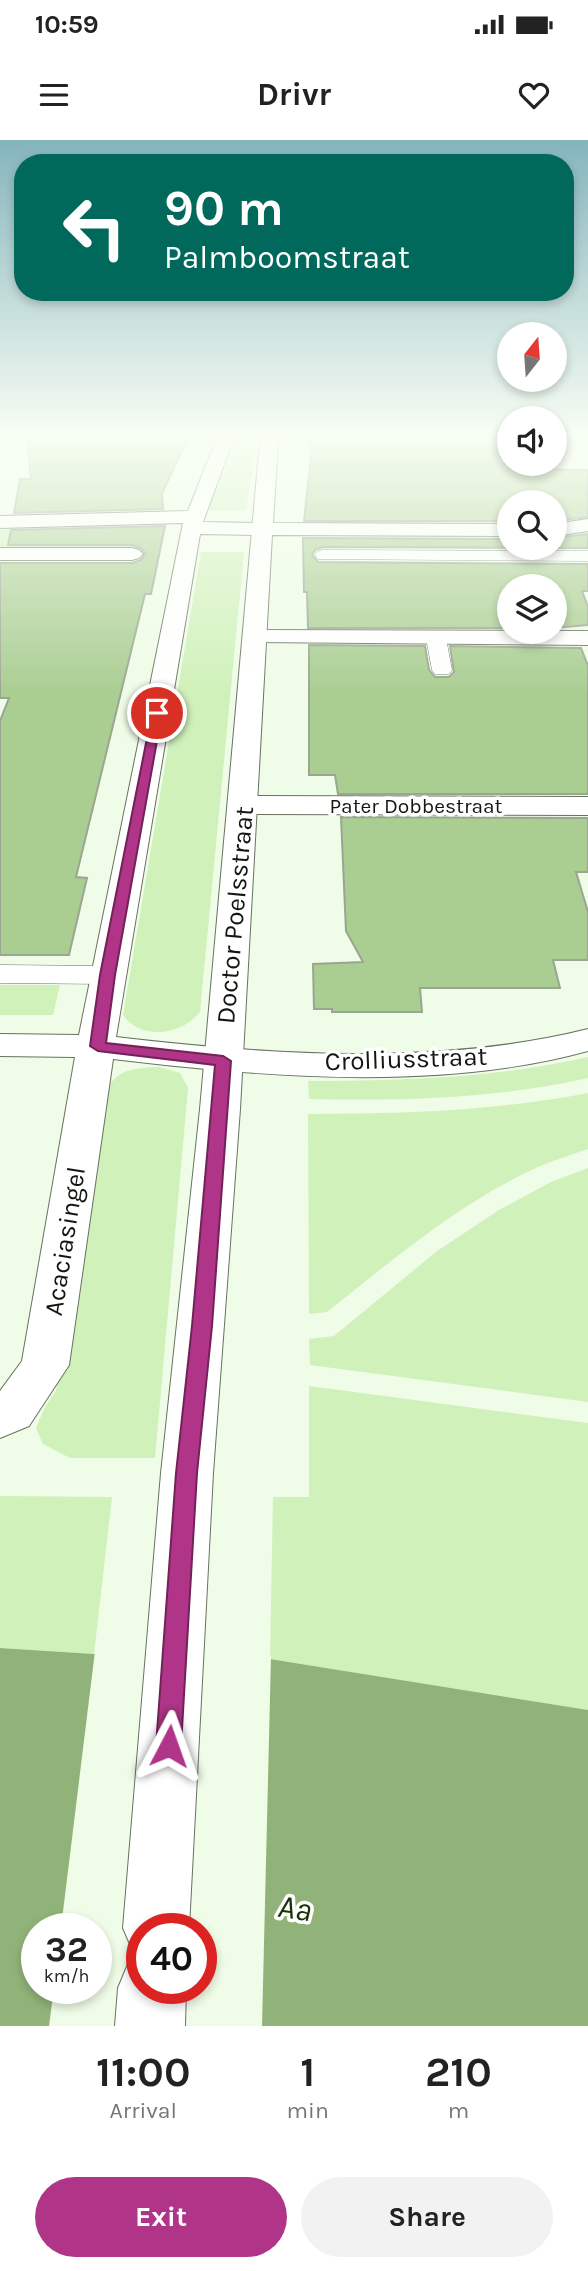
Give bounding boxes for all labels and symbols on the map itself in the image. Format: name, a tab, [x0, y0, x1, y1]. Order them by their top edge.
north arrow	[497, 322, 567, 392]
pin	[127, 683, 187, 743]
street label: Pater Dobbestraat	[330, 794, 503, 818]
street label: Doctor Poelsstraat	[210, 805, 260, 1025]
street label: Crolliusstraat	[324, 1041, 488, 1077]
street label: Acaciasingel	[38, 1164, 92, 1318]
position arrow	[132, 1709, 206, 1783]
water label: Aa	[276, 1887, 314, 1929]
speed limit sign: 40	[126, 1913, 217, 2004]

